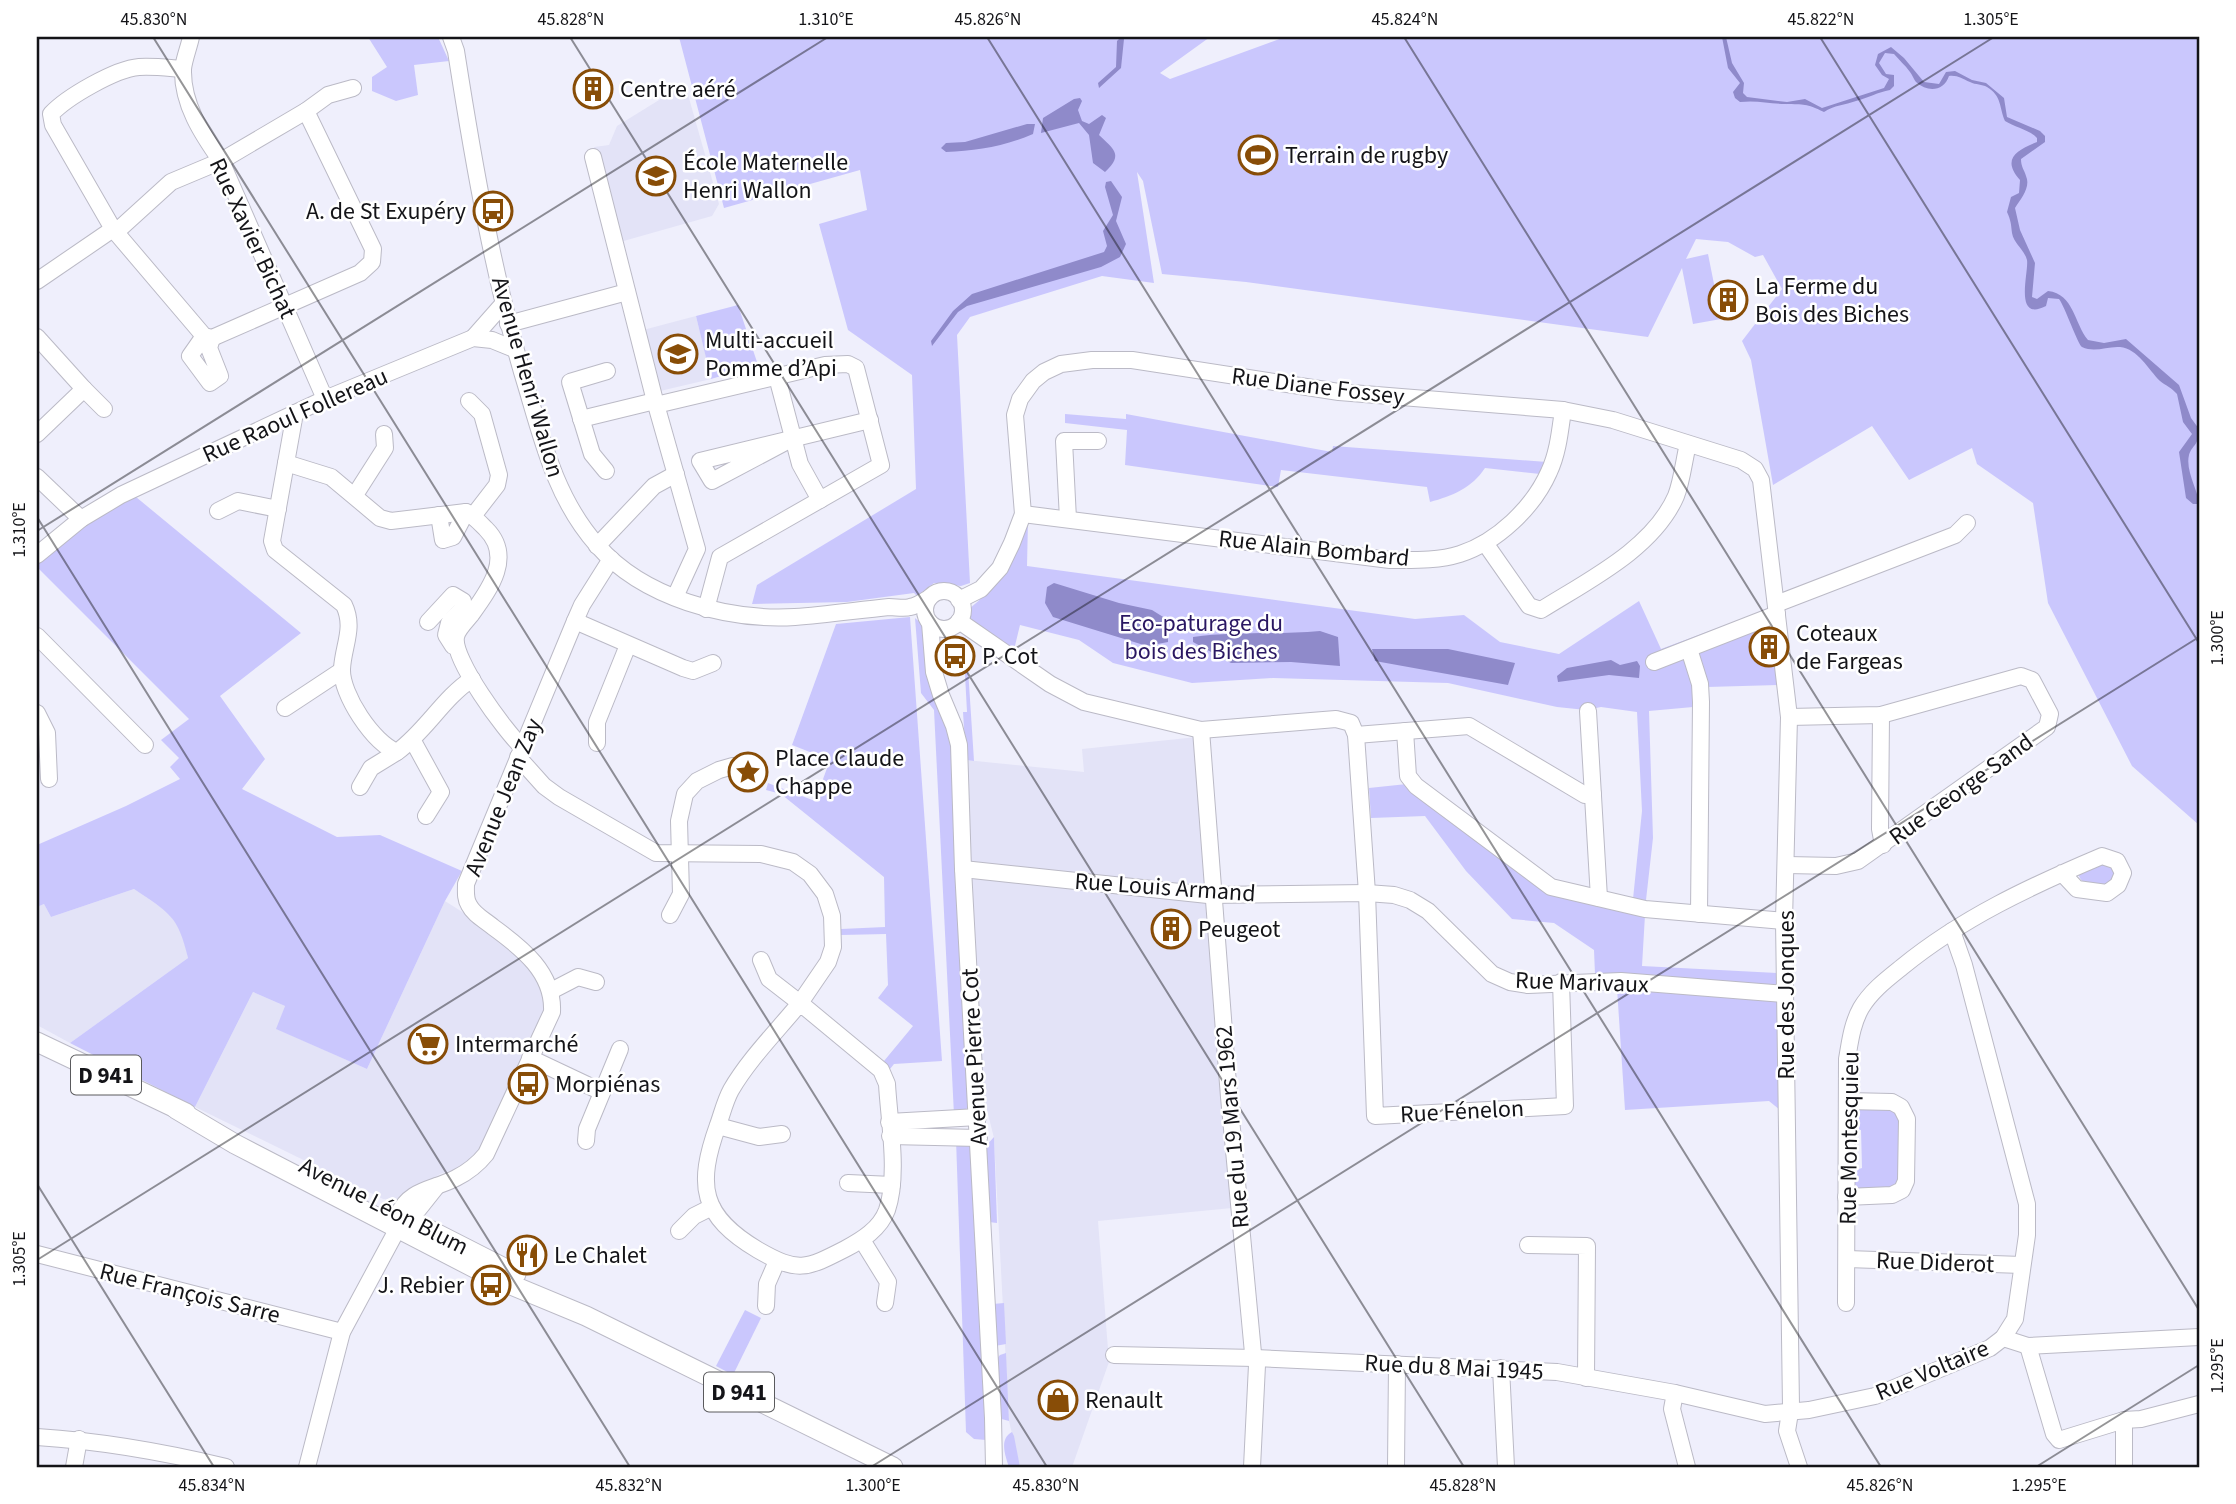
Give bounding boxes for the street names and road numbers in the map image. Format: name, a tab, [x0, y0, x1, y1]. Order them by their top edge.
street label: Rue Xavier Bichat	[200, 152, 305, 324]
street label: Avenue Henri Wallon	[482, 273, 573, 482]
street label: Rue Raoul Follereau	[197, 359, 393, 472]
street label: Rue Diane Fossey	[1230, 359, 1406, 414]
street label: Rue Alain Bombard	[1217, 521, 1411, 576]
street label: Avenue Jean Zay	[456, 713, 551, 881]
street label: Rue George Sand	[1882, 725, 2041, 854]
street label: Rue Louis Armand	[1073, 864, 1257, 911]
street label: Rue des Jonques	[1769, 910, 1804, 1080]
street label: Rue Marivaux	[1515, 963, 1650, 1002]
street label: Avenue Pierre Cot	[952, 967, 997, 1147]
street label: Rue du 19 Mars 1962	[1206, 1024, 1259, 1230]
street label: Rue Montesquieu	[1830, 1051, 1869, 1225]
road number: D 941	[71, 1056, 141, 1094]
street label: Rue Fénelon	[1399, 1091, 1525, 1132]
street label: Avenue Léon Blum	[293, 1149, 475, 1264]
street label: Rue Diderot	[1875, 1243, 1995, 1282]
street label: Rue François Sarre	[96, 1254, 284, 1333]
street label: Rue Voltaire	[1870, 1331, 1994, 1410]
street label: Rue du 8 Mai 1945	[1364, 1345, 1544, 1390]
road number: D 941	[704, 1372, 774, 1412]

